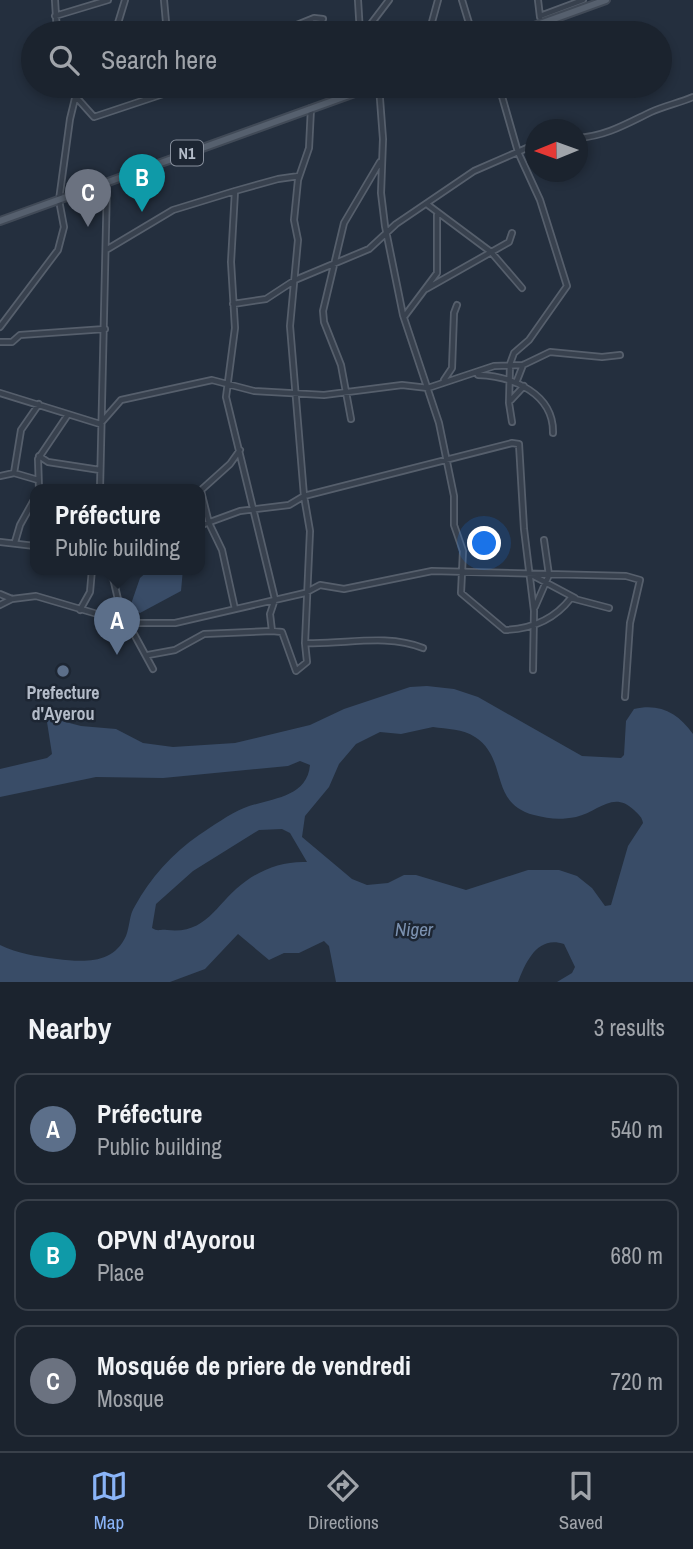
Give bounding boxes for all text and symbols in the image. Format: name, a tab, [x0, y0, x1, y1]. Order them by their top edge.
search box	[21, 21, 672, 98]
icon: search	[45, 41, 83, 79]
text: Search here	[101, 42, 217, 77]
north arrow	[525, 119, 588, 182]
road number: N1	[171, 140, 203, 166]
pin: B	[119, 154, 165, 212]
pin: C	[65, 169, 111, 227]
popup	[30, 484, 205, 575]
text: Préfecture	[55, 497, 161, 532]
your location	[467, 526, 501, 560]
text: Public building	[55, 532, 180, 563]
pin: A	[94, 597, 140, 655]
marker: Prefecture d'Ayerou	[55, 663, 71, 679]
place label: Prefecture d'Ayerou	[26, 680, 100, 726]
water label: Niger	[395, 916, 434, 942]
text: Nearby	[28, 1008, 111, 1048]
text: 3 results	[594, 1012, 665, 1043]
text: Préfecture	[97, 1096, 202, 1131]
text: A	[46, 1114, 60, 1145]
text: 540 m	[611, 1114, 663, 1145]
text: Public building	[97, 1131, 222, 1162]
text: OPVN d'Ayorou	[97, 1222, 255, 1257]
text: B	[46, 1240, 60, 1271]
text: 680 m	[611, 1240, 663, 1271]
text: Place	[97, 1257, 144, 1288]
text: Mosquée de priere de vendredi	[97, 1348, 411, 1383]
text: C	[46, 1366, 60, 1397]
text: 720 m	[611, 1366, 663, 1397]
text: Mosque	[97, 1383, 164, 1414]
tab: Map	[90, 1467, 128, 1535]
tab: Directions	[308, 1467, 379, 1535]
tab: Saved	[559, 1467, 603, 1535]

